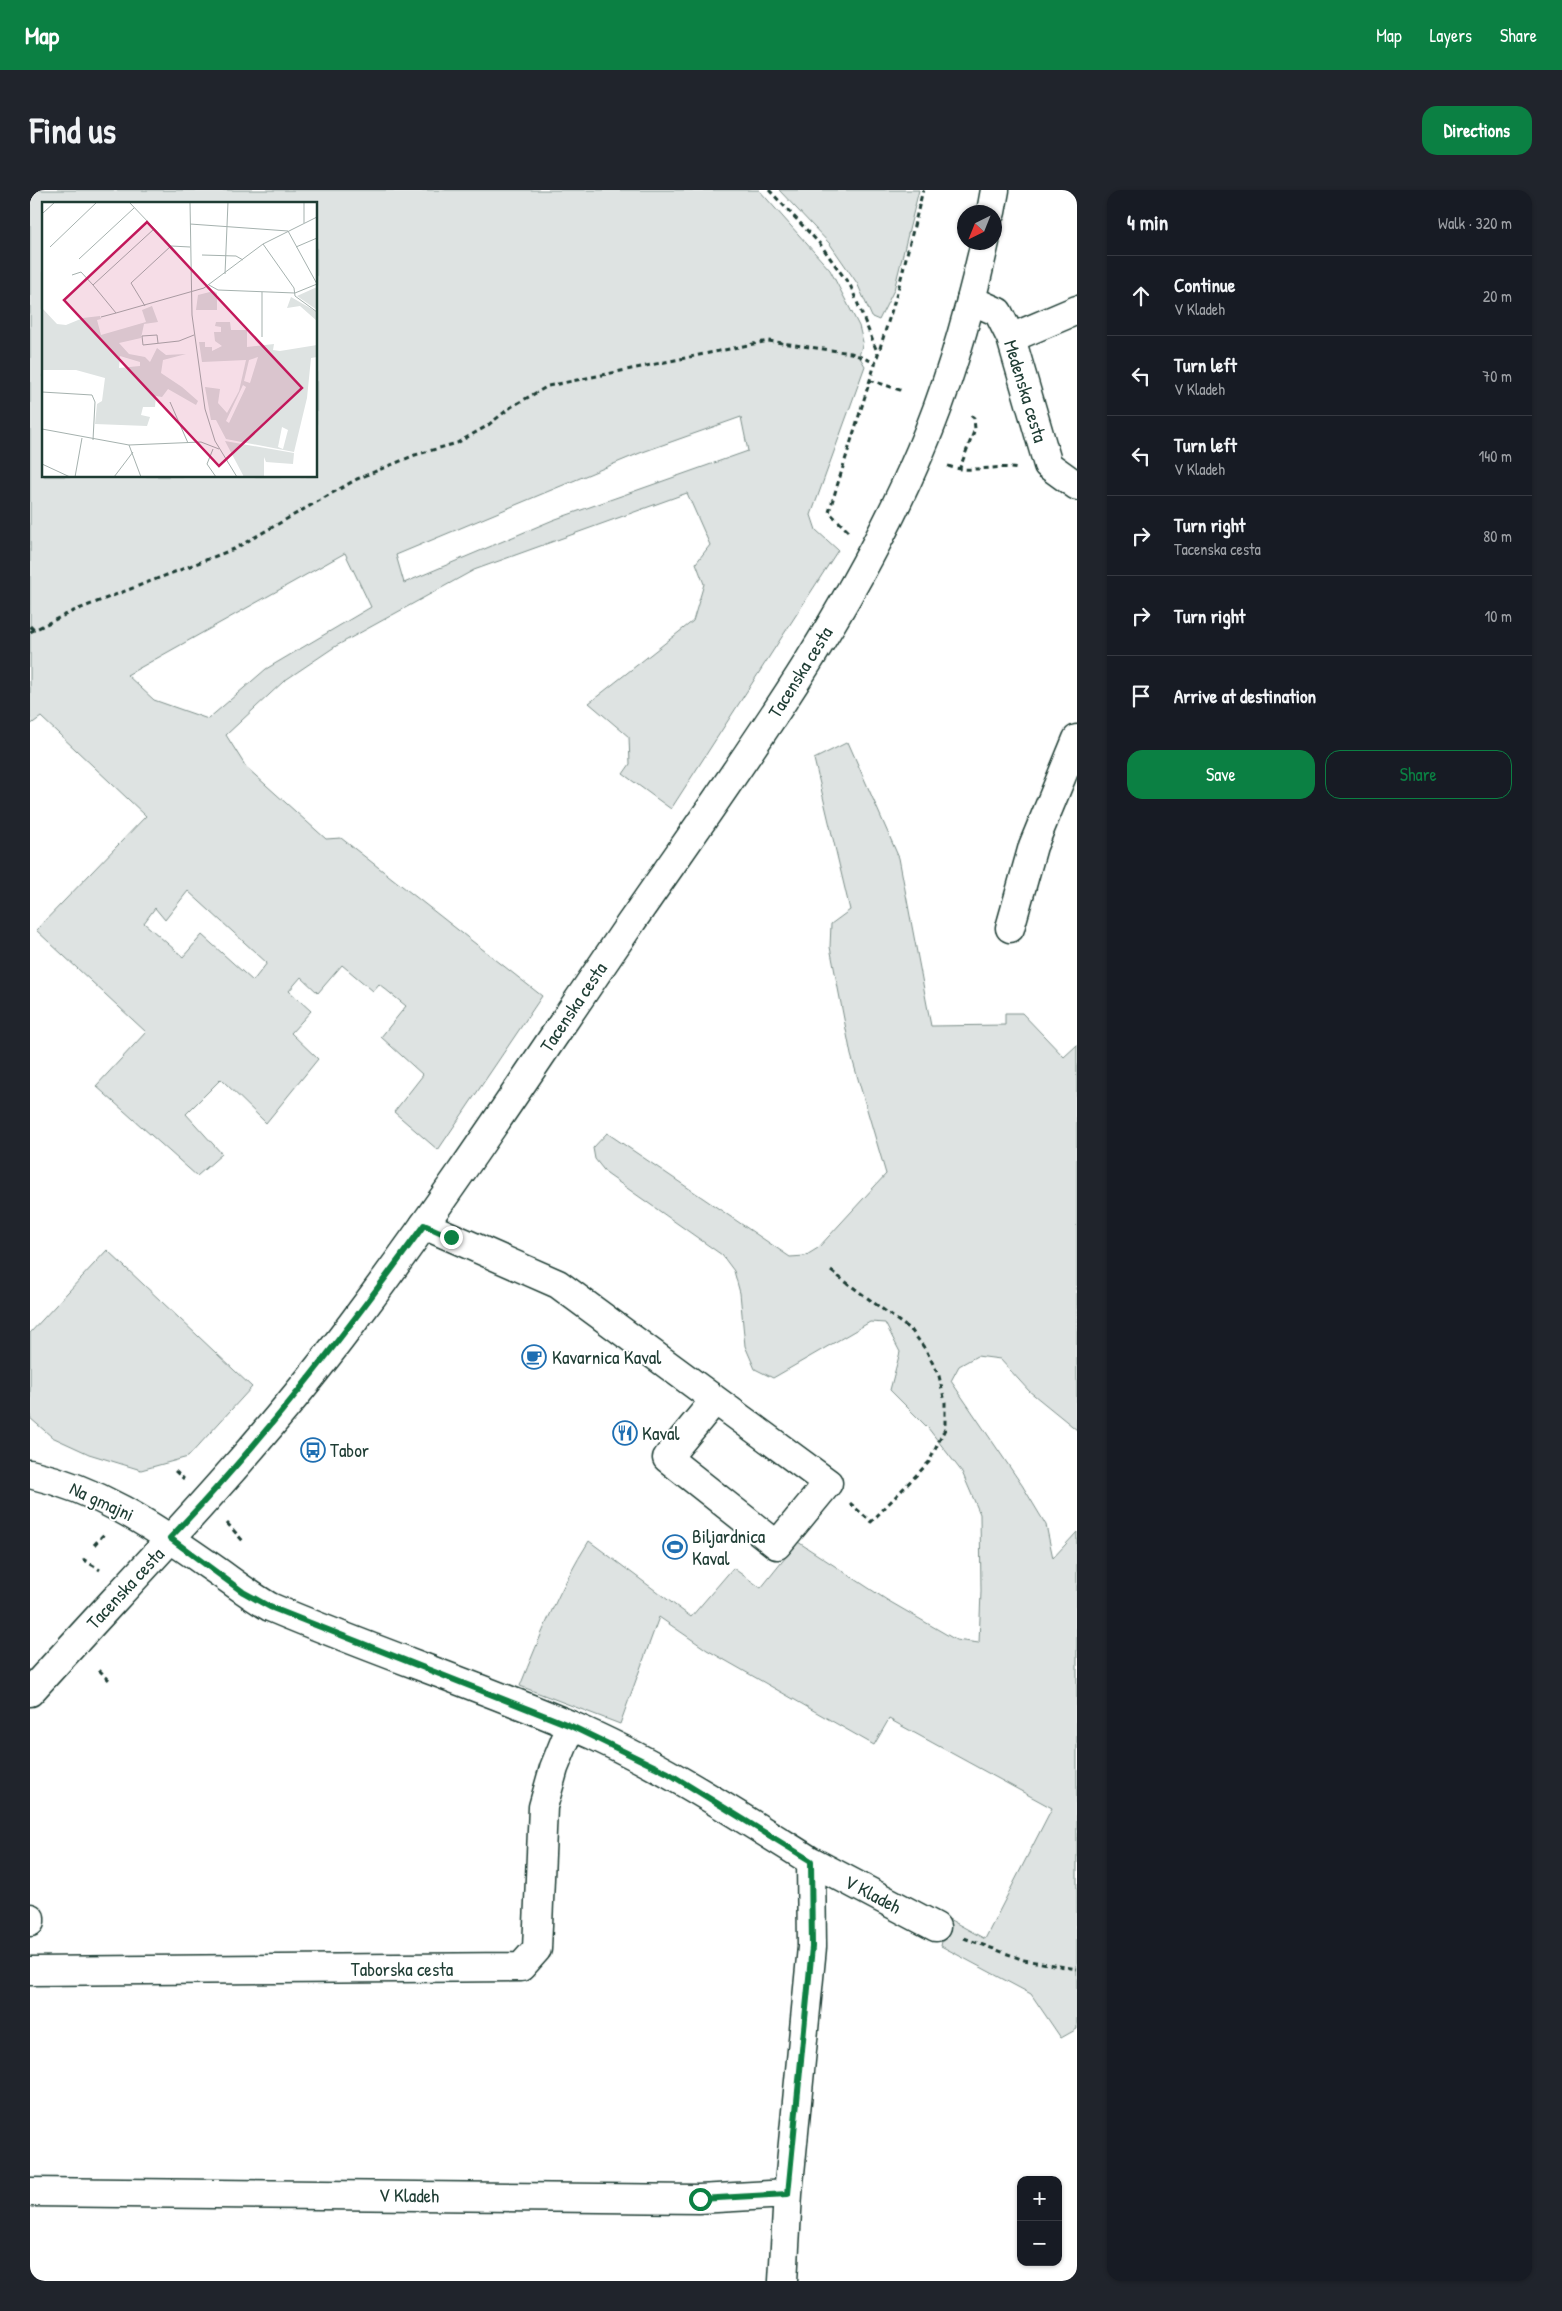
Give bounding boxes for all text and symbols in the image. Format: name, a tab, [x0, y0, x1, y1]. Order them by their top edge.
text: Map	[25, 19, 59, 51]
text: Map	[1376, 23, 1402, 48]
text: Layers	[1430, 23, 1472, 48]
text: Share	[1500, 23, 1537, 48]
button: Directions	[1422, 106, 1532, 155]
text: Find us	[30, 107, 116, 154]
inset map	[42, 202, 318, 478]
north arrow	[957, 205, 1002, 250]
text: 4 min	[1127, 208, 1168, 237]
text: Walk · 320 m	[1438, 212, 1512, 234]
text: Continue	[1174, 272, 1235, 298]
icon: ahead	[1127, 282, 1155, 310]
text: 20 m	[1483, 285, 1512, 307]
text: V Kladeh	[1174, 298, 1225, 320]
street label: Medenska cesta	[998, 337, 1054, 446]
text: Turn left	[1174, 352, 1237, 378]
icon: left	[1127, 362, 1155, 390]
text: 70 m	[1482, 365, 1512, 387]
text: V Kladeh	[1174, 378, 1225, 400]
text: Turn left	[1174, 432, 1237, 458]
icon: left	[1127, 442, 1155, 470]
text: 140 m	[1478, 445, 1512, 467]
text: V Kladeh	[1174, 458, 1225, 480]
text: Turn right	[1174, 512, 1245, 538]
icon: right	[1127, 522, 1155, 550]
text: 80 m	[1483, 525, 1512, 547]
text: Tacenska cesta	[1174, 538, 1261, 560]
icon: right	[1127, 602, 1155, 630]
text: Turn right	[1174, 603, 1245, 629]
text: 10 m	[1484, 605, 1512, 627]
street label: Tacenska cesta	[762, 621, 839, 723]
icon: arrive	[1127, 682, 1155, 710]
text: Arrive at destination	[1174, 683, 1316, 709]
button: Save	[1127, 750, 1315, 799]
button: Share	[1325, 750, 1512, 799]
street label: Tacenska cesta	[533, 957, 613, 1057]
route end	[440, 1226, 463, 1249]
cafe icon: Kavarnica Kaval	[521, 1344, 547, 1370]
place label: Kavarnica Kaval	[552, 1344, 662, 1370]
restaurant icon: Kaval	[612, 1420, 638, 1446]
place label: Kaval	[642, 1420, 680, 1446]
bus stop icon: Tabor	[300, 1437, 326, 1463]
place label: Tabor	[330, 1437, 370, 1463]
street label: Na gmajni	[66, 1475, 138, 1527]
place label: Biljardnica Kaval	[692, 1523, 766, 1571]
sports icon: Biljardnica Kaval	[662, 1534, 688, 1560]
street label: Tacenska cesta	[80, 1541, 170, 1635]
street label: V Kladeh	[840, 1868, 906, 1920]
street label: Taborska cesta	[351, 1956, 454, 1982]
map controls	[1017, 2176, 1062, 2266]
button: +	[1017, 2176, 1062, 2221]
street label: V Kladeh	[379, 2181, 439, 2209]
route start	[689, 2188, 712, 2211]
button: −	[1017, 2221, 1062, 2266]

